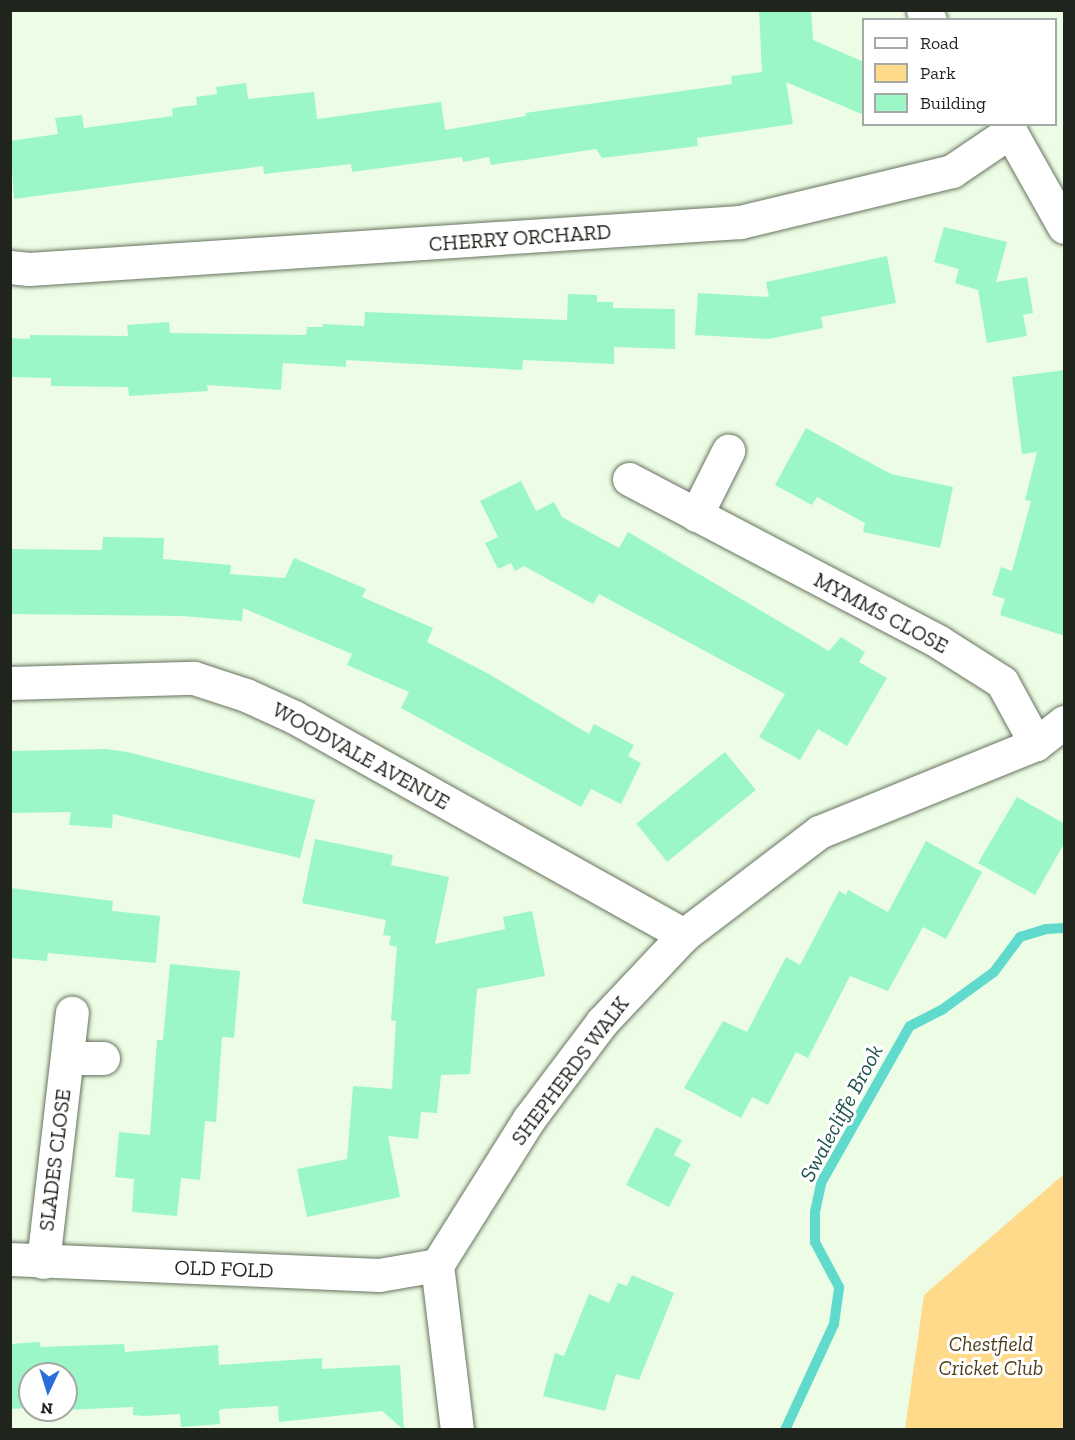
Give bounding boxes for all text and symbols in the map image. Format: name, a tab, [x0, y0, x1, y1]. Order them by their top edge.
legend	[862, 18, 1057, 126]
text: Road	[920, 32, 959, 54]
text: Park	[920, 62, 956, 84]
text: Building	[920, 92, 986, 114]
street label: CHERRY ORCHARD	[428, 219, 612, 257]
street label: MYMMS CLOSE	[810, 567, 952, 659]
street label: WOODVALE AVENUE	[268, 697, 454, 815]
street label: SHEPHERDS WALK	[506, 991, 634, 1151]
water label: Swalecliffe Brook	[794, 1040, 888, 1186]
street label: SLADES CLOSE	[34, 1088, 76, 1232]
street label: OLD FOLD	[174, 1255, 274, 1283]
park label: Chestfield Cricket Club	[939, 1331, 1043, 1381]
north arrow	[18, 1362, 78, 1422]
text: N	[40, 1399, 54, 1418]

